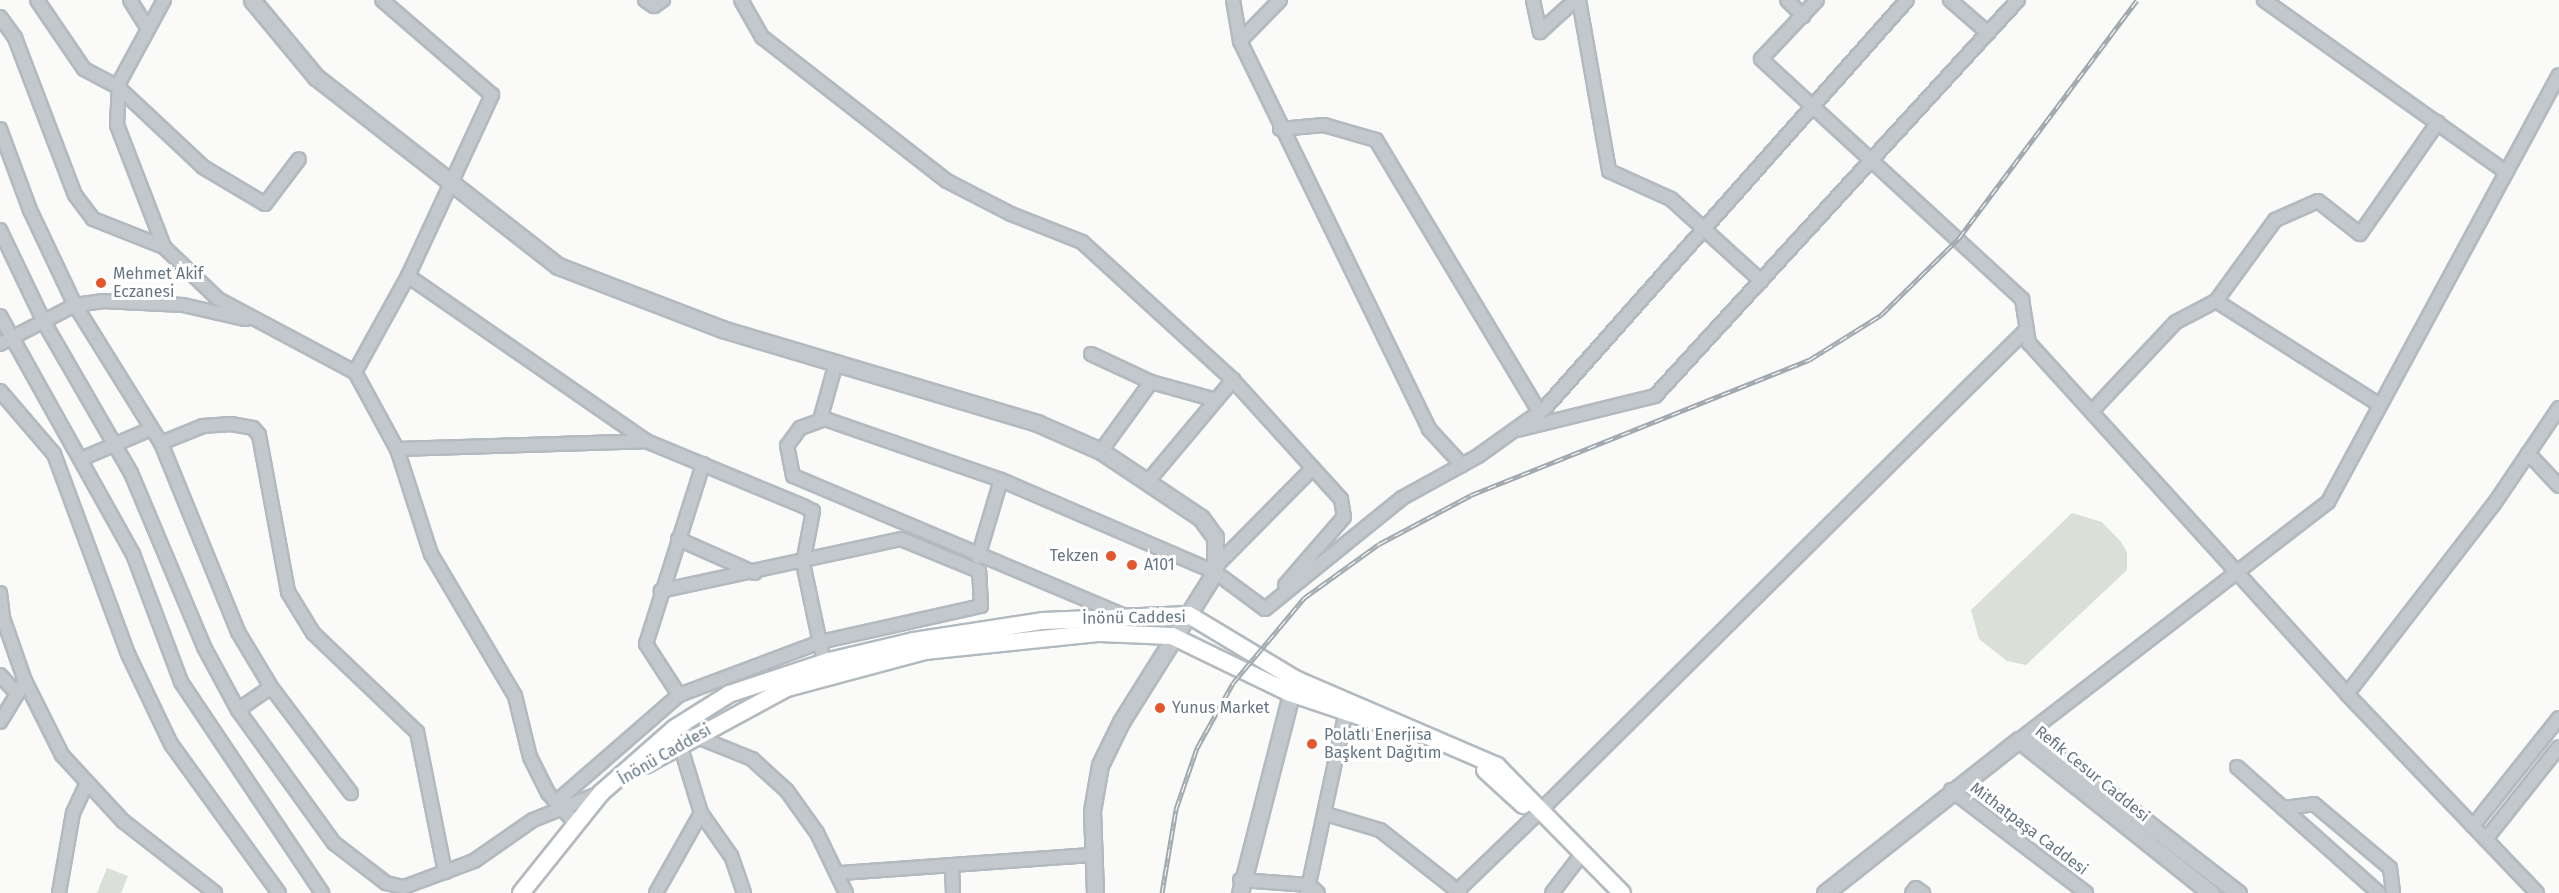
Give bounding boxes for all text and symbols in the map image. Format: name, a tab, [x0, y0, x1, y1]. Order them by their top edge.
place label: Mehmet Akif Eczanesi	[113, 264, 203, 302]
marker: Mehmet Akif Eczanesi	[94, 276, 108, 290]
place label: Tekzen	[1050, 546, 1099, 566]
marker: Tekzen	[1104, 549, 1118, 563]
place label: A101	[1144, 555, 1175, 575]
marker: A101	[1125, 558, 1139, 572]
street label: İnönü Caddesi	[1082, 607, 1186, 629]
place label: Yunus Market	[1172, 698, 1270, 718]
marker: Yunus Market	[1153, 701, 1167, 715]
street label: İnönü Caddesi	[615, 721, 715, 789]
street label: Refik Cesur Caddesi	[2031, 722, 2153, 826]
place label: Polatlı Enerjisa Başkent Dağıtım	[1324, 725, 1441, 763]
marker: Polatlı Enerjisa Başkent Dağıtım	[1305, 737, 1319, 751]
street label: Mithatpaşa Caddesi	[1966, 779, 2092, 879]

